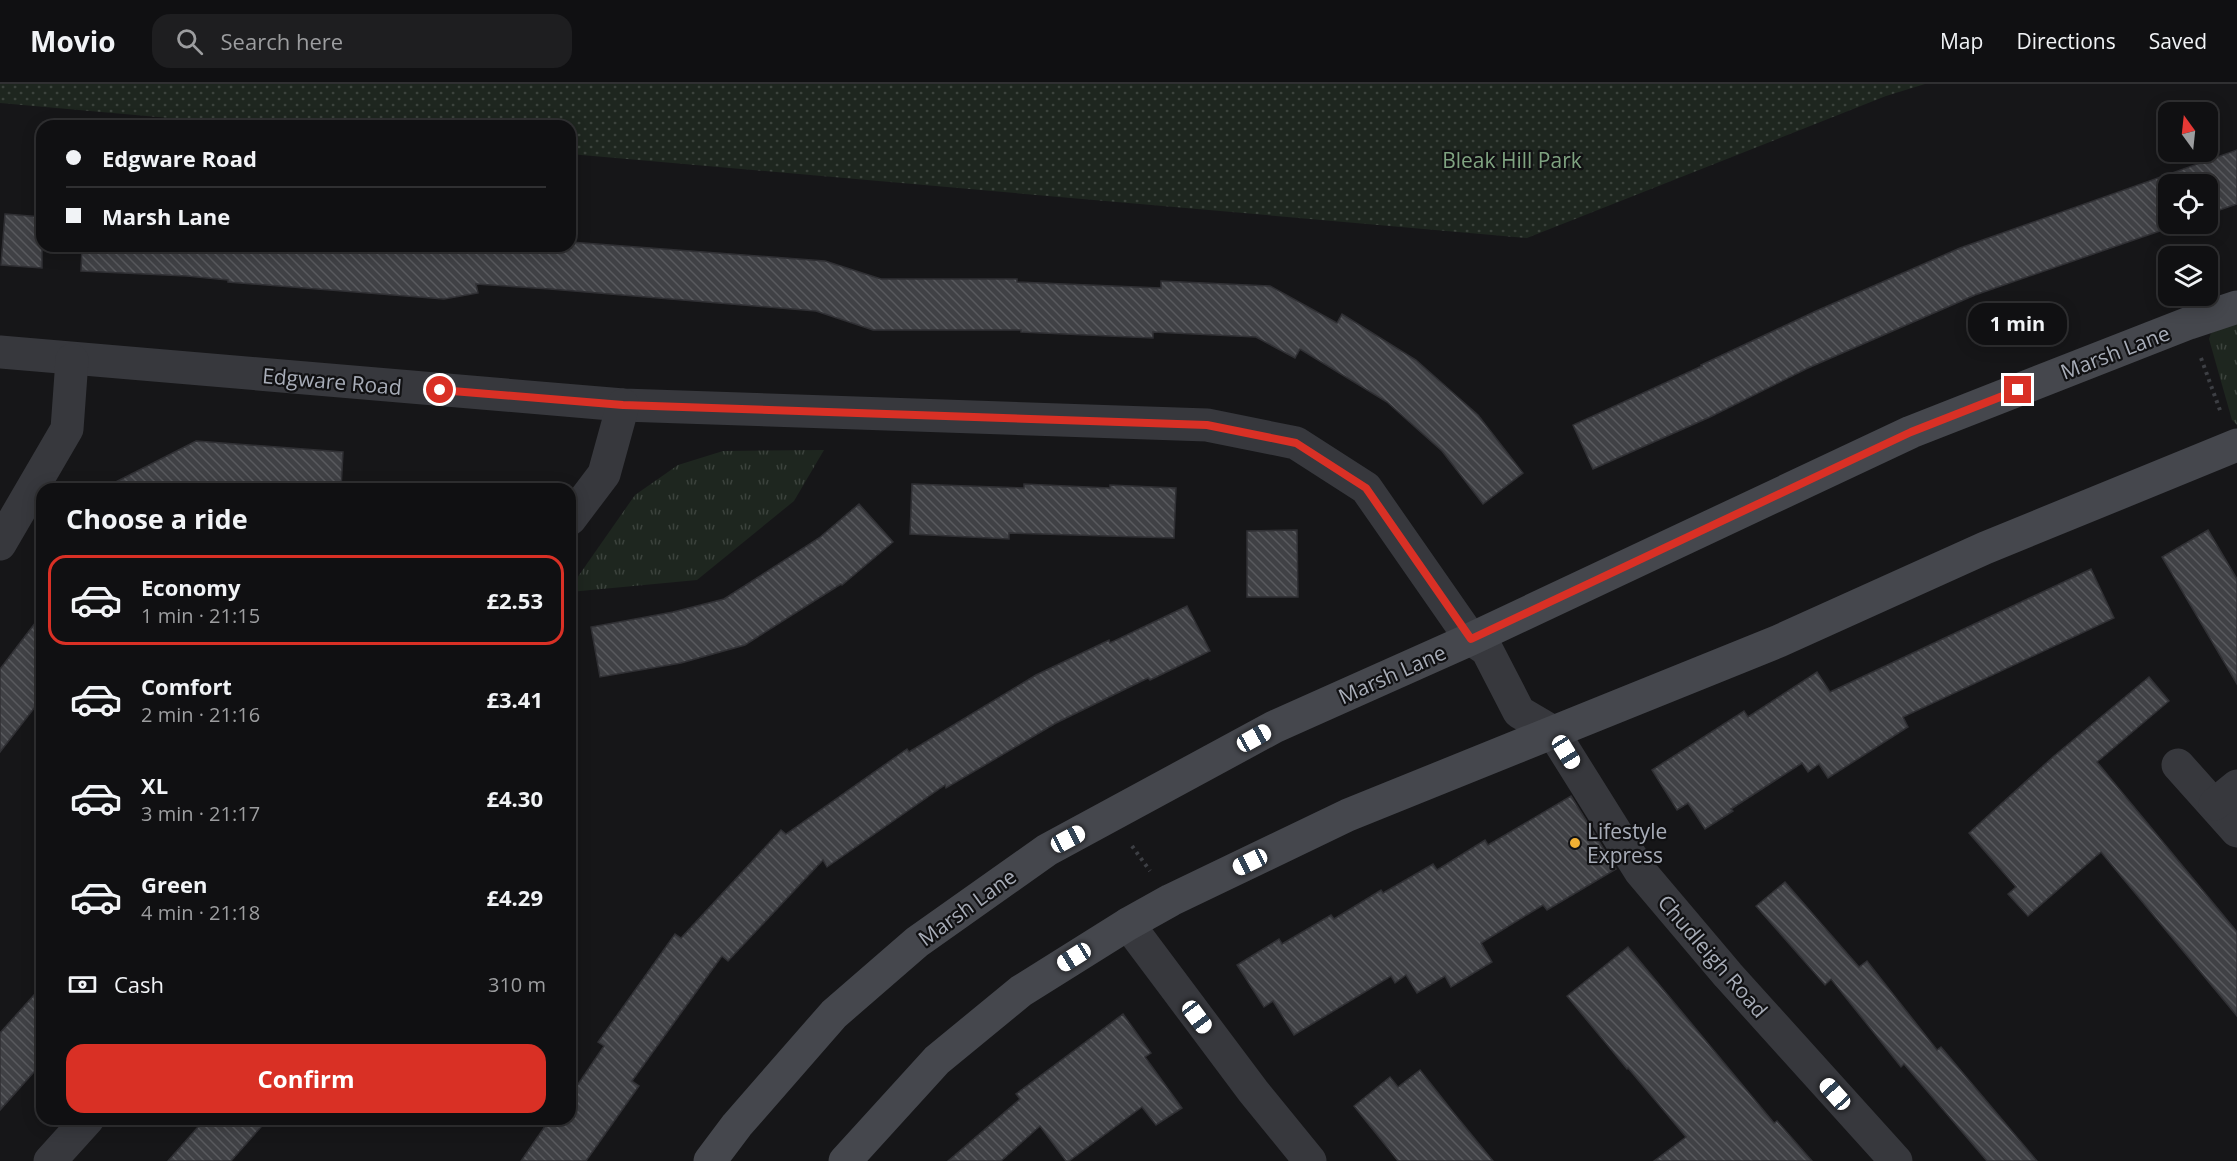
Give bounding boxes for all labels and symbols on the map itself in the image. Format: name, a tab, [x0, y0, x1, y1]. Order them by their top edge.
north arrow	[2158, 102, 2218, 162]
park label: Bleak Hill Park	[1442, 146, 1582, 174]
callout: 1 min	[1968, 303, 2068, 345]
street label: Marsh Lane	[2056, 318, 2174, 386]
street label: Edgware Road	[261, 361, 403, 401]
route start	[426, 376, 453, 403]
route end	[2004, 376, 2031, 403]
street label: Marsh Lane	[1334, 638, 1450, 710]
car	[1234, 721, 1274, 755]
car	[1549, 732, 1583, 772]
place label: Lifestyle Express	[1587, 817, 1667, 869]
car	[1048, 823, 1088, 855]
marker: Lifestyle Express	[1568, 836, 1582, 850]
car	[1230, 846, 1270, 878]
street label: Marsh Lane	[912, 862, 1022, 952]
street label: Chudleigh Road	[1652, 889, 1774, 1023]
car	[1054, 940, 1094, 974]
car	[1179, 997, 1215, 1037]
car	[1816, 1075, 1854, 1113]

